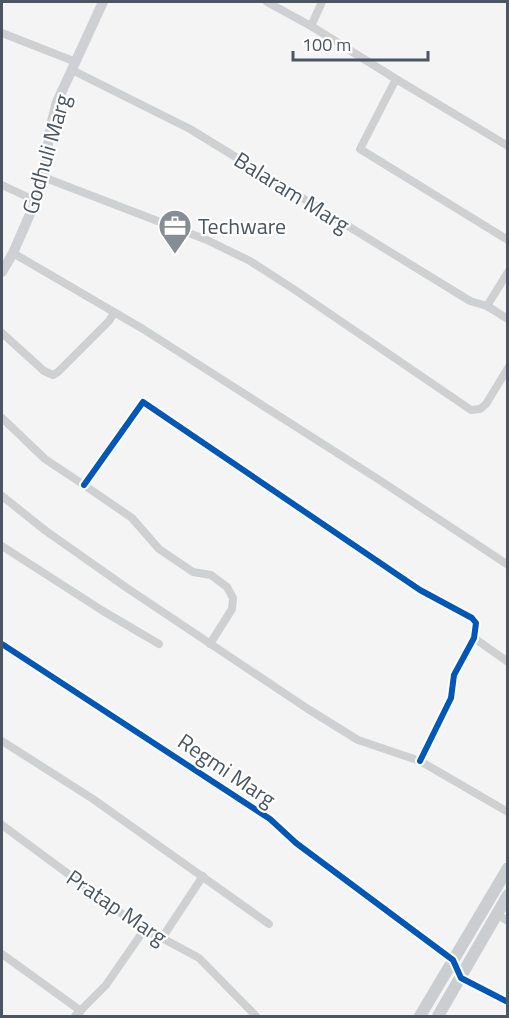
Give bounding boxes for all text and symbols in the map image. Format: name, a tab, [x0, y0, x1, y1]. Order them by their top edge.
scale bar	[293, 24, 428, 62]
text: 100 m	[302, 31, 351, 58]
street label: Godhuli Marg	[13, 90, 79, 218]
street label: Balaram Marg	[228, 143, 356, 241]
office icon: Techware	[157, 208, 193, 255]
place label: Techware	[198, 209, 286, 243]
street label: Regmi Marg	[171, 725, 283, 815]
street label: Pratap Marg	[60, 861, 174, 953]

